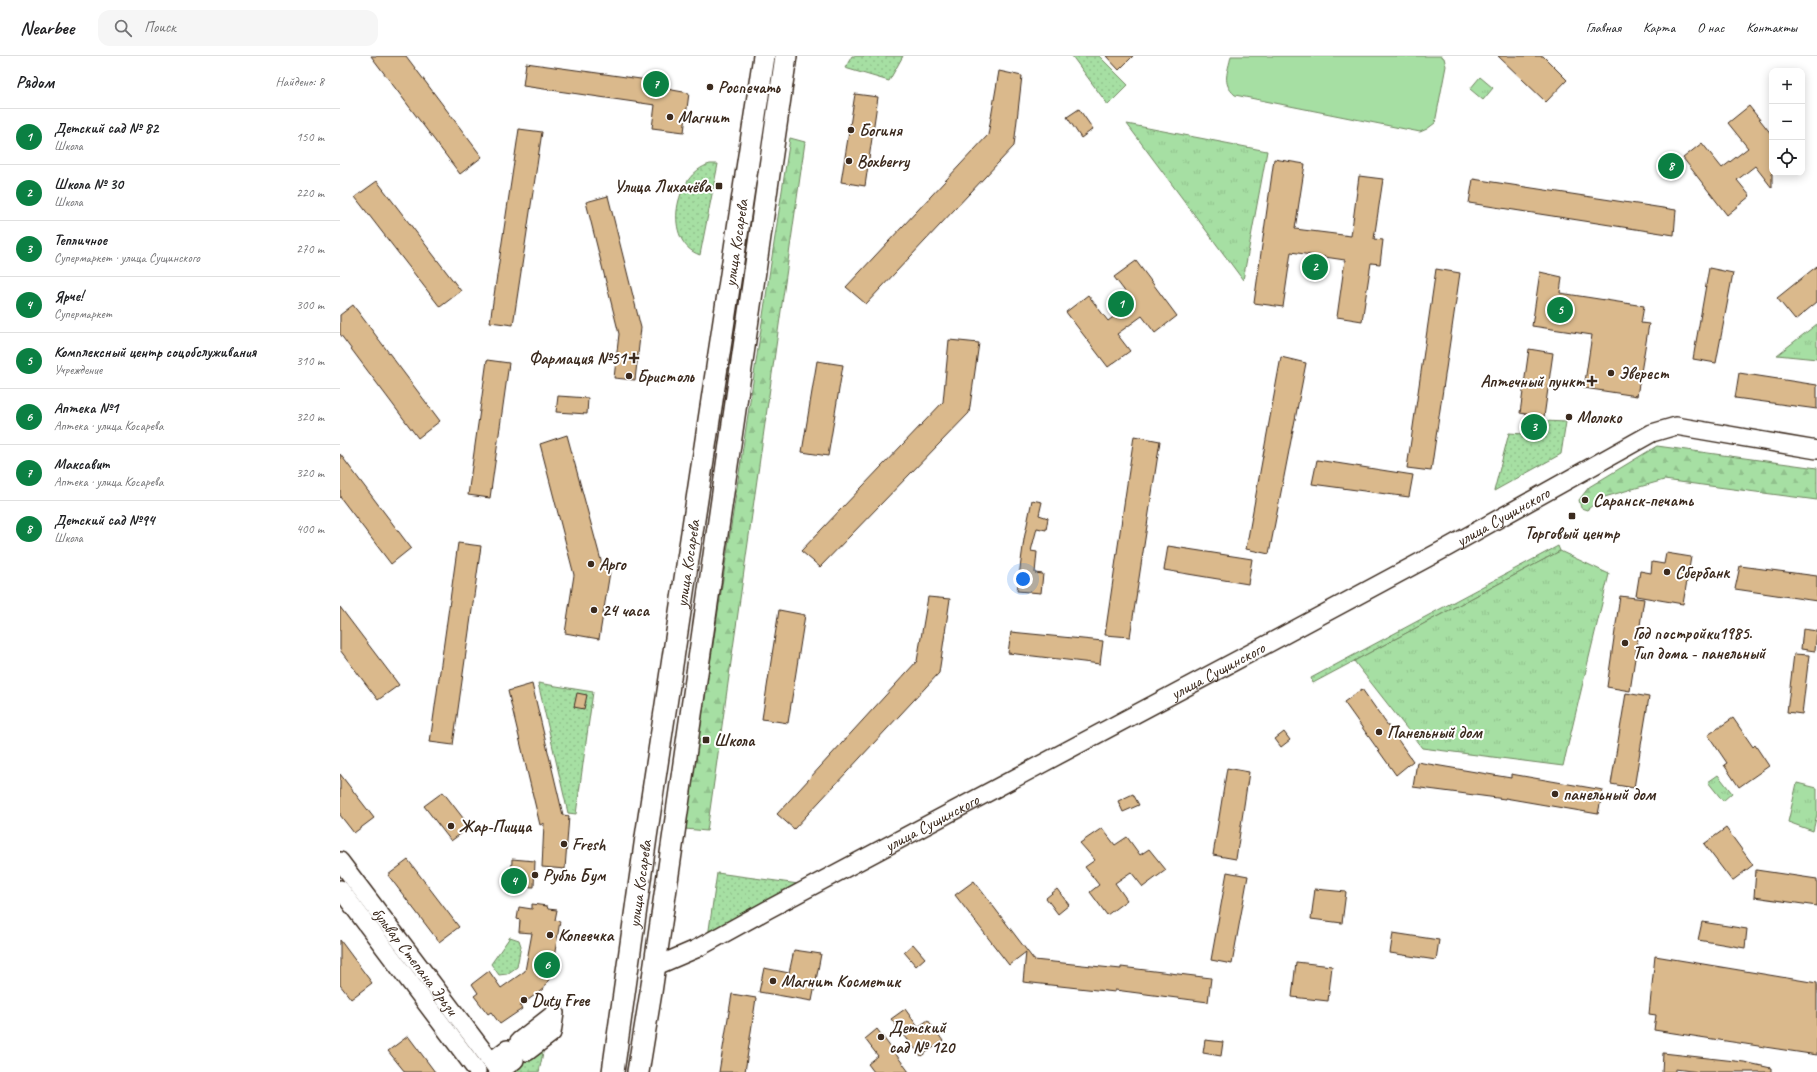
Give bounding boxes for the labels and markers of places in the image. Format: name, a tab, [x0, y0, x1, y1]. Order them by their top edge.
pin: 7	[643, 69, 669, 99]
place label: Роспечать	[718, 77, 782, 98]
marker: Роспечать	[705, 82, 715, 92]
place label: Магнит	[678, 107, 730, 128]
marker: Магнит	[665, 112, 675, 122]
place label: Богиня	[859, 120, 903, 141]
marker: Богиня	[846, 125, 856, 135]
place label: Boxberry	[857, 151, 910, 172]
pin: 8	[1658, 151, 1684, 181]
marker: Boxberry	[844, 156, 854, 166]
place label: Улица Лихачёва	[614, 176, 712, 197]
marker: Улица Лихачёва	[714, 181, 724, 191]
pin: 2	[1302, 252, 1328, 282]
pin: 1	[1108, 289, 1134, 319]
pin: 5	[1547, 295, 1573, 325]
place label: Фармация №51	[529, 348, 628, 369]
marker: Фармация №51	[629, 353, 639, 363]
place label: Эверест	[1619, 363, 1670, 384]
place label: Бристоль	[637, 366, 696, 387]
marker: Эверест	[1606, 368, 1616, 378]
marker: Бристоль	[624, 371, 634, 381]
place label: Аптечный пункт	[1480, 371, 1586, 392]
marker: Аптечный пункт	[1587, 376, 1597, 386]
place label: Молоко	[1577, 407, 1623, 428]
pin: 3	[1521, 412, 1547, 442]
marker: Молоко	[1564, 412, 1574, 422]
place label: Саранск-печать	[1593, 490, 1694, 511]
marker: Саранск-печать	[1580, 495, 1590, 505]
marker: Торговый центр	[1567, 511, 1577, 521]
place label: Торговый центр	[1525, 523, 1621, 544]
place label: Арго	[599, 554, 628, 575]
marker: Арго	[586, 559, 596, 569]
place label: Сбербанк	[1675, 562, 1730, 583]
marker: Сбербанк	[1662, 567, 1672, 577]
place label: 24 часа	[602, 600, 650, 621]
marker: 24 часа	[589, 605, 599, 615]
place label: Год постройки1985. Тип дома - панельный	[1633, 623, 1767, 664]
marker: Год постройки1985. Тип дома - панельный	[1620, 638, 1630, 648]
place label: Панельный дом	[1387, 722, 1483, 743]
marker: Панельный дом	[1374, 727, 1384, 737]
place label: Школа	[714, 730, 756, 751]
marker: Школа	[701, 735, 711, 745]
place label: панельный дом	[1563, 784, 1657, 805]
marker: панельный дом	[1550, 789, 1560, 799]
place label: Жар-Пицца	[459, 816, 533, 837]
marker: Жар-Пицца	[446, 821, 456, 831]
place label: Fresh	[572, 834, 606, 855]
marker: Fresh	[559, 839, 569, 849]
place label: Рубль Бум	[543, 865, 607, 886]
pin: 4	[501, 866, 527, 896]
marker: Рубль Бум	[530, 870, 540, 880]
place label: Копеечка	[558, 925, 615, 946]
marker: Копеечка	[545, 930, 555, 940]
pin: 6	[534, 950, 560, 980]
place label: Магнит Косметик	[781, 971, 902, 992]
marker: Магнит Косметик	[768, 976, 778, 986]
place label: Duty Free	[532, 990, 591, 1011]
marker: Duty Free	[519, 995, 529, 1005]
place label: Детский сад № 120	[889, 1017, 956, 1058]
marker: Детский сад № 120	[876, 1032, 886, 1042]

